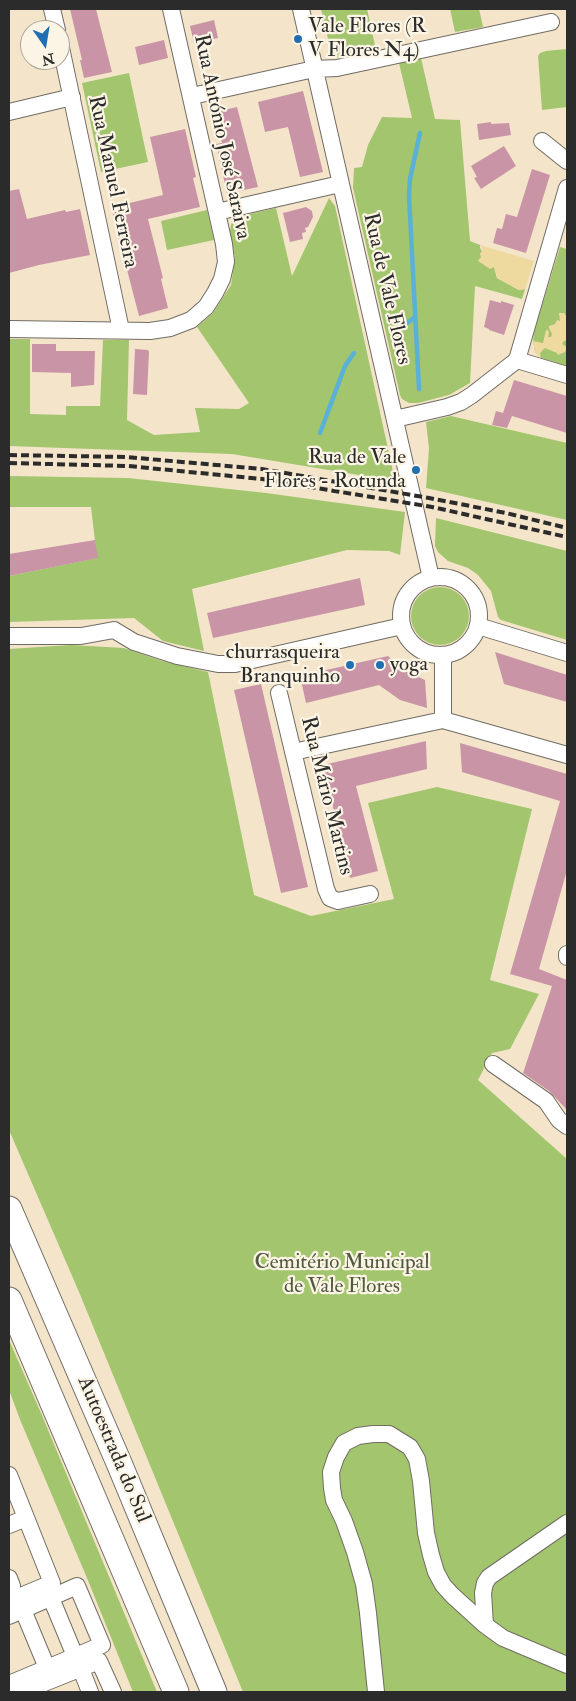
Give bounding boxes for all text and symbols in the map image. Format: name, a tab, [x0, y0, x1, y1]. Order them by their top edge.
place label: Vale Flores (R V Flores N4)	[308, 14, 426, 64]
north arrow	[20, 20, 70, 70]
street label: Rua António José Saraiva	[187, 32, 255, 242]
marker: Vale Flores (R V Flores N4)	[292, 33, 304, 45]
text: N	[40, 49, 56, 69]
street label: Rua Manuel Ferreira	[81, 94, 143, 270]
street label: Rua de Vale Flores	[356, 211, 416, 367]
place label: Rua de Vale Flores - Rotunda	[264, 445, 406, 495]
marker: Rua de Vale Flores - Rotunda	[410, 464, 422, 476]
place label: churrasqueira Branquinho	[226, 640, 340, 690]
place label: yoga	[390, 652, 428, 678]
marker: churrasqueira Branquinho	[344, 659, 356, 671]
marker: yoga	[374, 659, 386, 671]
street label: Rua Mário Martins	[294, 714, 358, 878]
park label: Cemitério Municipal de Vale Flores	[254, 1250, 430, 1300]
street label: Autoestrada do Sul	[71, 1373, 155, 1527]

